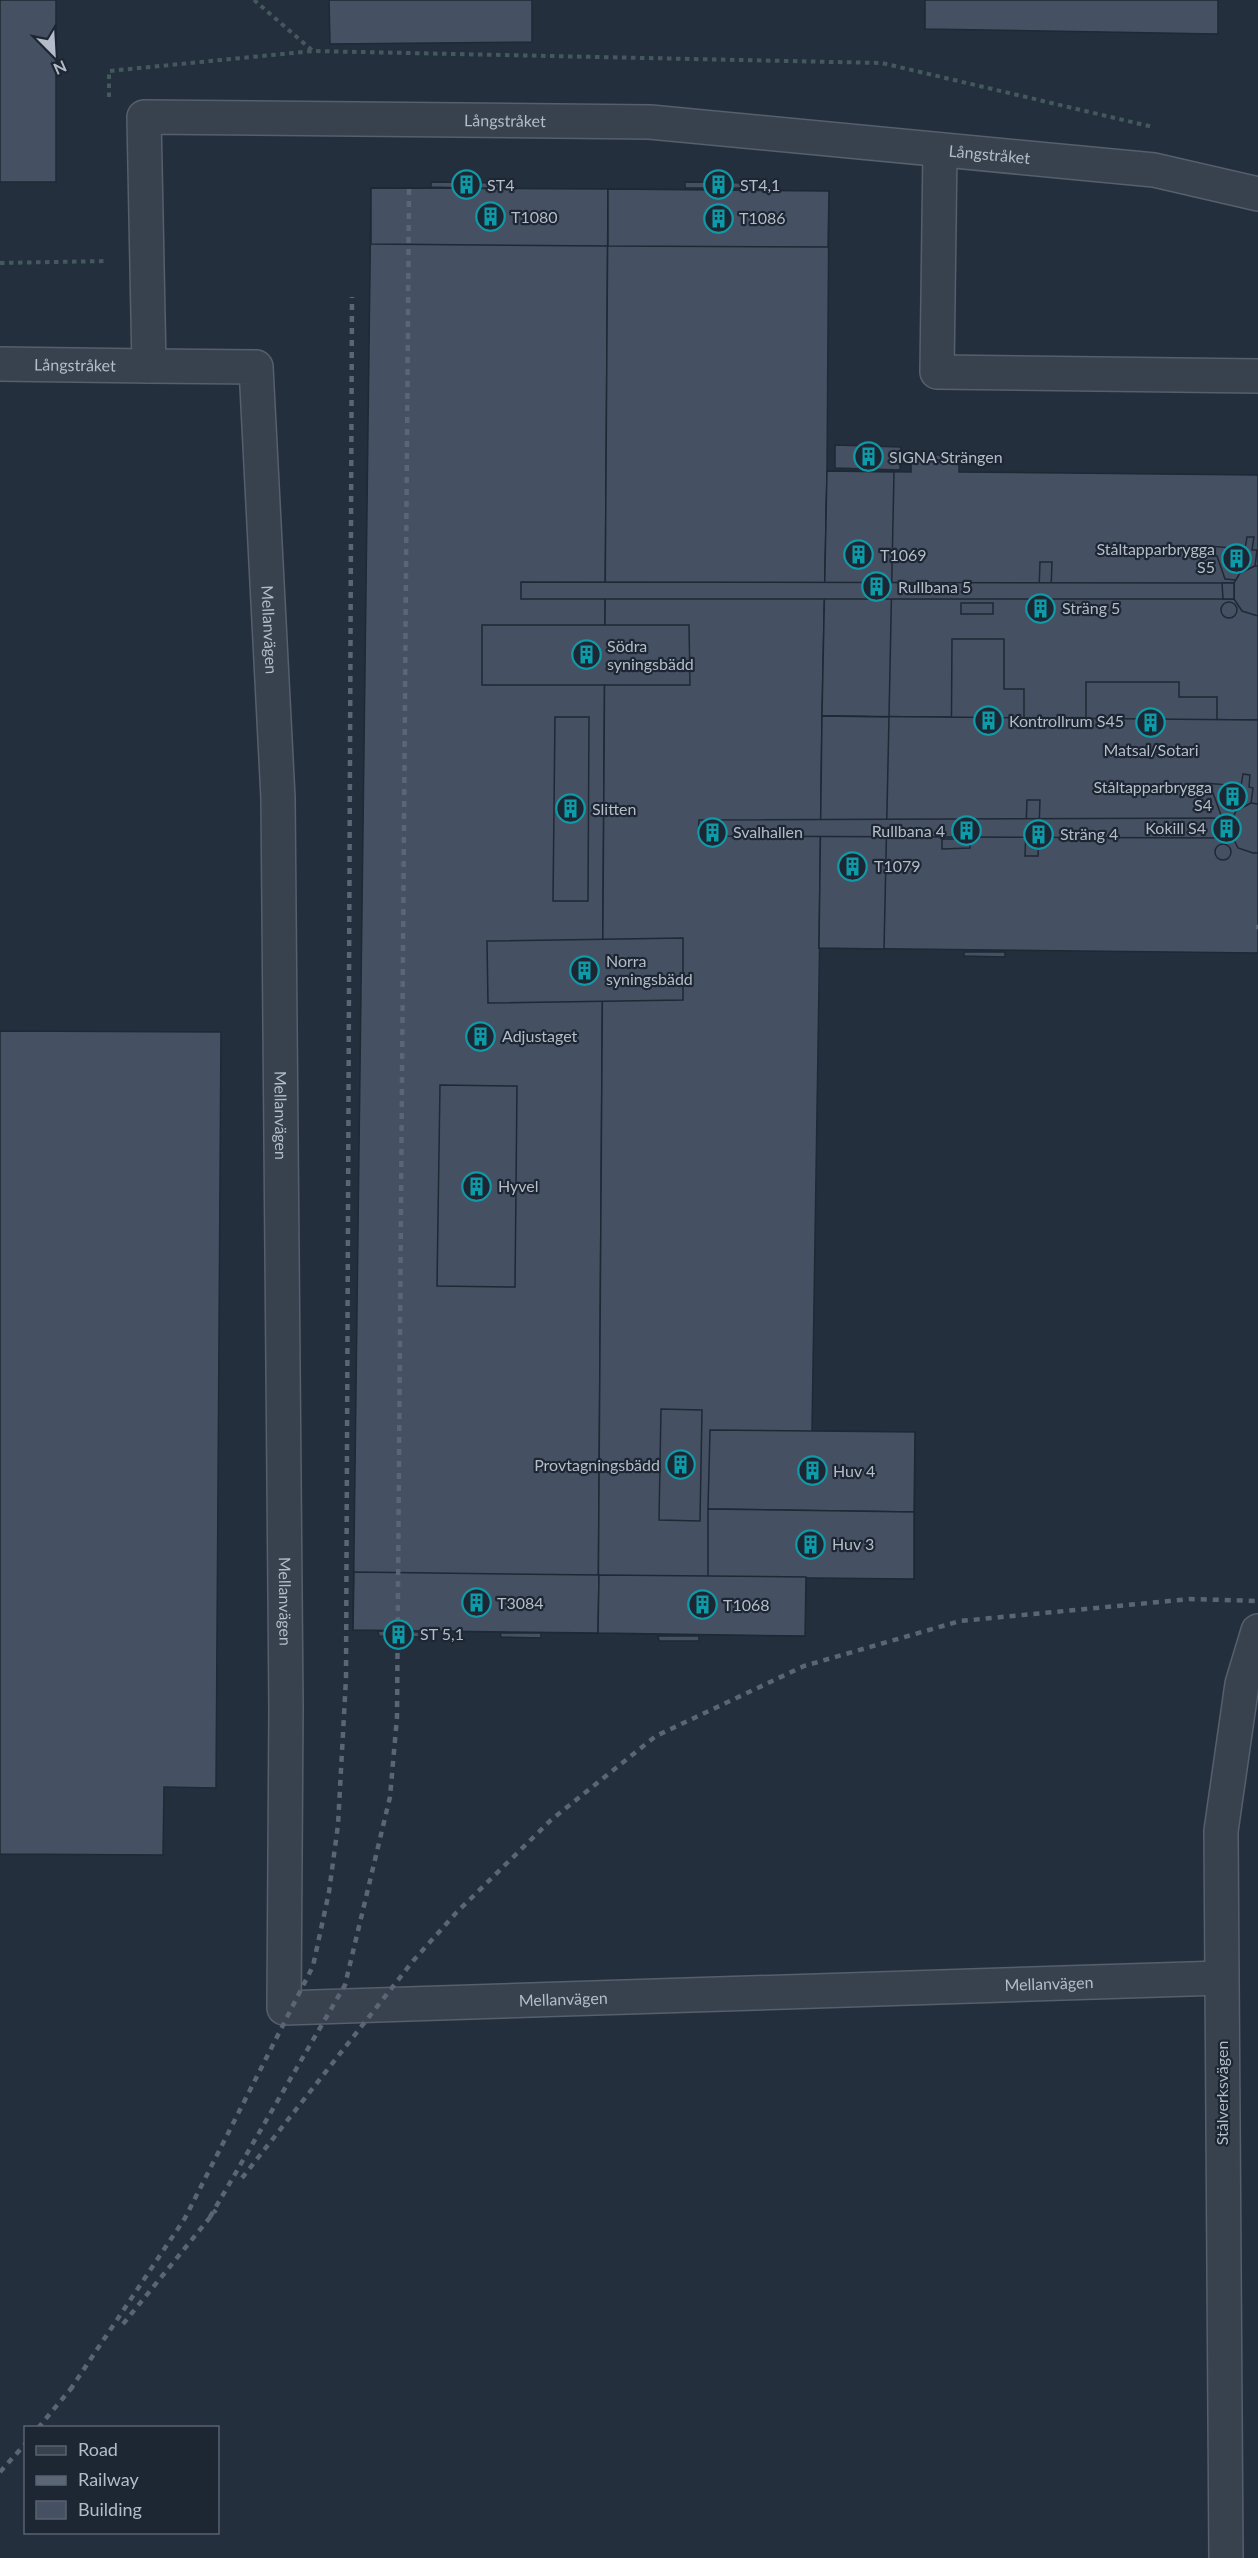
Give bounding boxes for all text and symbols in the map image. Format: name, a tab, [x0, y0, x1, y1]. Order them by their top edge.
north arrow	[24, 24, 84, 84]
text: N	[51, 57, 70, 79]
street label: Långstråket	[464, 110, 546, 130]
street label: Långstråket	[948, 140, 1031, 167]
building icon: ST4	[450, 169, 482, 201]
building icon: ST4,1	[703, 169, 735, 201]
place label: ST4	[487, 175, 514, 194]
place label: ST4,1	[740, 175, 780, 194]
building icon: T1080	[474, 201, 506, 233]
building icon: T1086	[702, 202, 734, 234]
place label: T1080	[511, 207, 558, 226]
place label: T1086	[739, 208, 786, 227]
street label: Långstråket	[34, 354, 116, 375]
building icon: SIGNA Strängen	[852, 441, 884, 473]
place label: SIGNA Strängen	[889, 447, 1003, 466]
building icon: T1069	[843, 539, 875, 571]
place label: Ståltapparbrygga S5	[1096, 539, 1215, 576]
building icon: Ståltapparbrygga S5	[1220, 542, 1252, 574]
place label: T1069	[880, 545, 927, 564]
building icon: Rullbana 5	[861, 571, 893, 603]
place label: Rullbana 5	[898, 577, 971, 596]
street label: Mellanvägen	[258, 585, 282, 675]
building icon: Sträng 5	[1025, 592, 1057, 624]
place label: Sträng 5	[1062, 598, 1120, 617]
place label: Södra syningsbädd	[607, 636, 694, 673]
building icon: Södra syningsbädd	[570, 639, 602, 671]
building icon: Kontrollrum S45	[972, 705, 1004, 737]
building icon: Matsal/Sotari	[1135, 706, 1167, 738]
place label: Kontrollrum S45	[1009, 711, 1124, 730]
place label: Matsal/Sotari	[1104, 740, 1199, 759]
place label: Ståltapparbrygga S4	[1093, 777, 1212, 814]
building icon: Ståltapparbrygga S4	[1217, 780, 1249, 812]
building icon: Slitten	[555, 793, 587, 825]
place label: Slitten	[592, 799, 636, 818]
building icon: Kokill S4	[1211, 812, 1243, 844]
building icon: Rullbana 4	[950, 815, 982, 847]
building icon: Svalhallen	[696, 816, 728, 848]
building icon: Sträng 4	[1023, 818, 1055, 850]
place label: Kokill S4	[1145, 818, 1206, 837]
place label: Rullbana 4	[872, 821, 945, 840]
place label: Svalhallen	[733, 822, 803, 841]
place label: Sträng 4	[1060, 824, 1118, 843]
building icon: T1079	[837, 850, 869, 882]
place label: T1079	[874, 856, 921, 875]
place label: Norra syningsbädd	[606, 951, 693, 988]
building icon: Norra syningsbädd	[569, 954, 601, 986]
building icon: Adjustaget	[465, 1020, 497, 1052]
place label: Adjustaget	[502, 1026, 578, 1045]
street label: Mellanvägen	[271, 1071, 291, 1160]
building icon: Hyvel	[461, 1170, 493, 1202]
place label: Hyvel	[498, 1176, 539, 1195]
building icon: Provtagningsbädd	[665, 1449, 697, 1481]
place label: Provtagningsbädd	[534, 1455, 660, 1474]
building icon: Huv 4	[796, 1455, 828, 1487]
place label: Huv 4	[833, 1461, 875, 1480]
building icon: Huv 3	[795, 1528, 827, 1560]
place label: Huv 3	[832, 1534, 874, 1553]
street label: Mellanvägen	[276, 1557, 295, 1646]
building icon: T3084	[460, 1587, 492, 1619]
building icon: T1068	[686, 1589, 718, 1621]
place label: T3084	[497, 1593, 544, 1612]
place label: T1068	[723, 1595, 770, 1614]
building icon: ST 5,1	[383, 1618, 415, 1650]
place label: ST 5,1	[420, 1624, 464, 1643]
street label: Mellanvägen	[1004, 1972, 1094, 1994]
street label: Mellanvägen	[518, 1988, 608, 2009]
street label: Stålverksvägen	[1212, 2041, 1231, 2145]
legend	[24, 2426, 219, 2534]
text: Road	[78, 2438, 118, 2460]
text: Railway	[78, 2468, 139, 2490]
text: Building	[78, 2498, 142, 2520]

